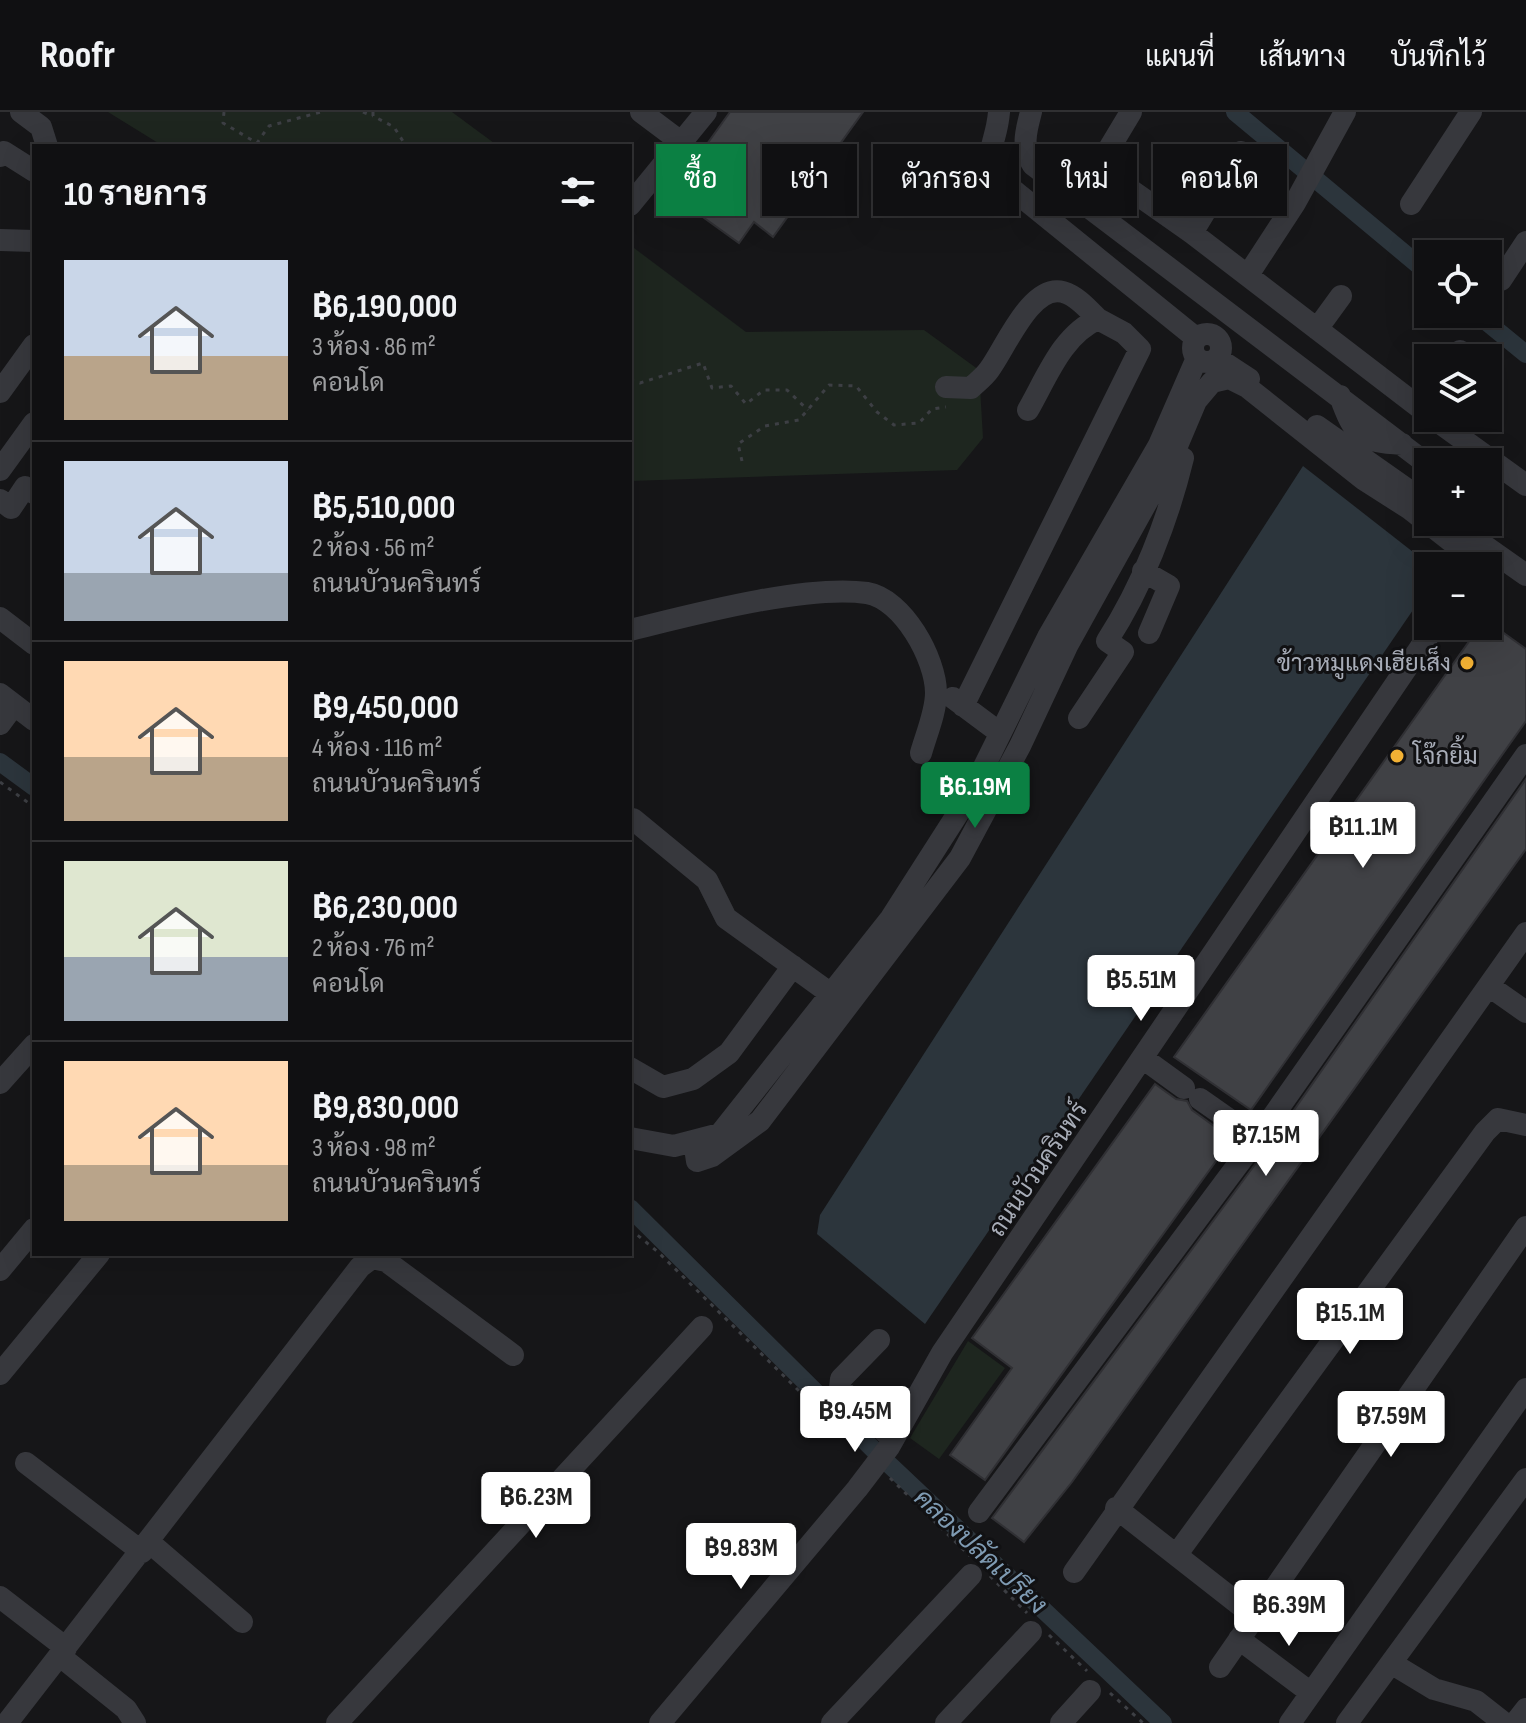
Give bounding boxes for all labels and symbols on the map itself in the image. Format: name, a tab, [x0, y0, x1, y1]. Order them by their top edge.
place label: ข้าวหมูแดงเฮียเส็ง	[1277, 646, 1451, 680]
marker: ข้าวหมูแดงเฮียเส็ง	[1458, 654, 1476, 672]
place label: โจ๊กยิ้ม	[1411, 735, 1478, 771]
marker: โจ๊กยิ้ม	[1388, 747, 1406, 765]
pin: ฿6.19M	[910, 762, 1040, 830]
pin: ฿11.1M	[1298, 802, 1428, 870]
pin: ฿5.51M	[1076, 955, 1206, 1023]
street label: ถนนบัวนครินทร์	[981, 1095, 1094, 1242]
pin: ฿7.15M	[1201, 1110, 1331, 1178]
pin: ฿15.1M	[1285, 1288, 1415, 1356]
pin: ฿9.45M	[790, 1386, 920, 1454]
pin: ฿7.59M	[1326, 1391, 1456, 1459]
pin: ฿6.23M	[471, 1472, 601, 1540]
water label: คลองปลัดเปรียง	[907, 1481, 1054, 1621]
pin: ฿9.83M	[676, 1523, 806, 1591]
pin: ฿6.39M	[1224, 1580, 1354, 1648]

